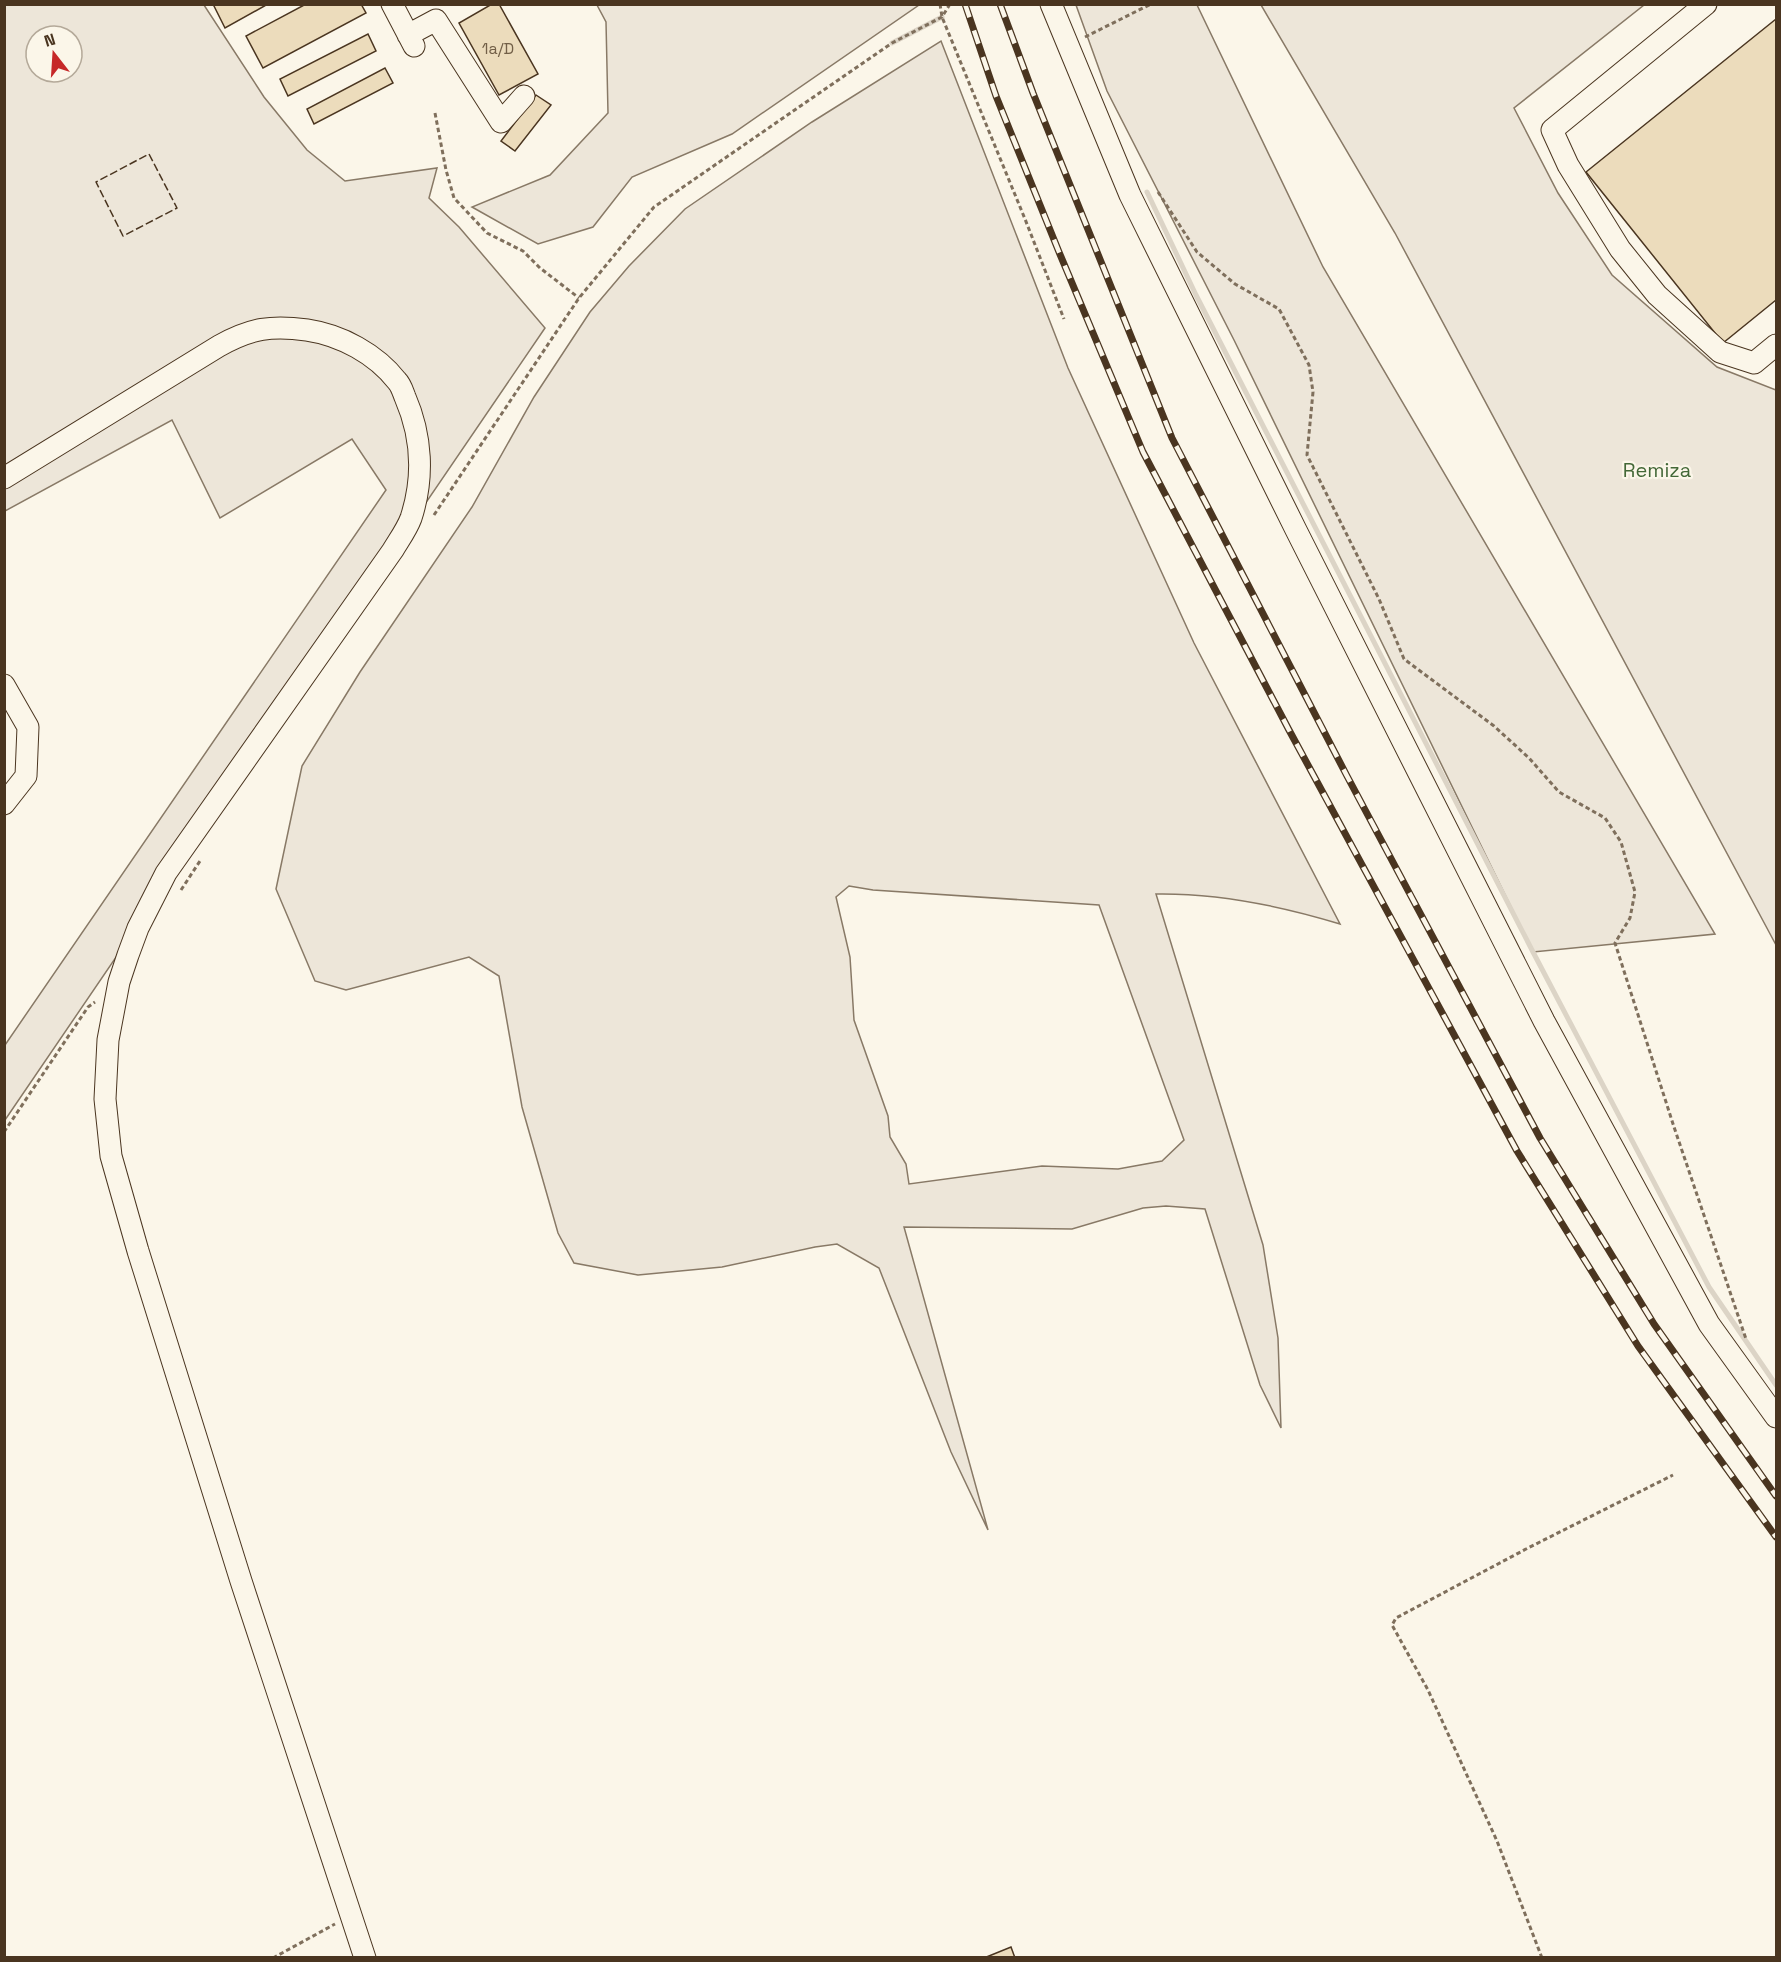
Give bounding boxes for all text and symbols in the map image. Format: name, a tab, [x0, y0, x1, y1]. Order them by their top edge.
north arrow	[24, 24, 84, 84]
text: N	[42, 29, 58, 52]
house number: 1a/D	[482, 38, 514, 59]
park label: Remiza	[1623, 457, 1691, 483]

